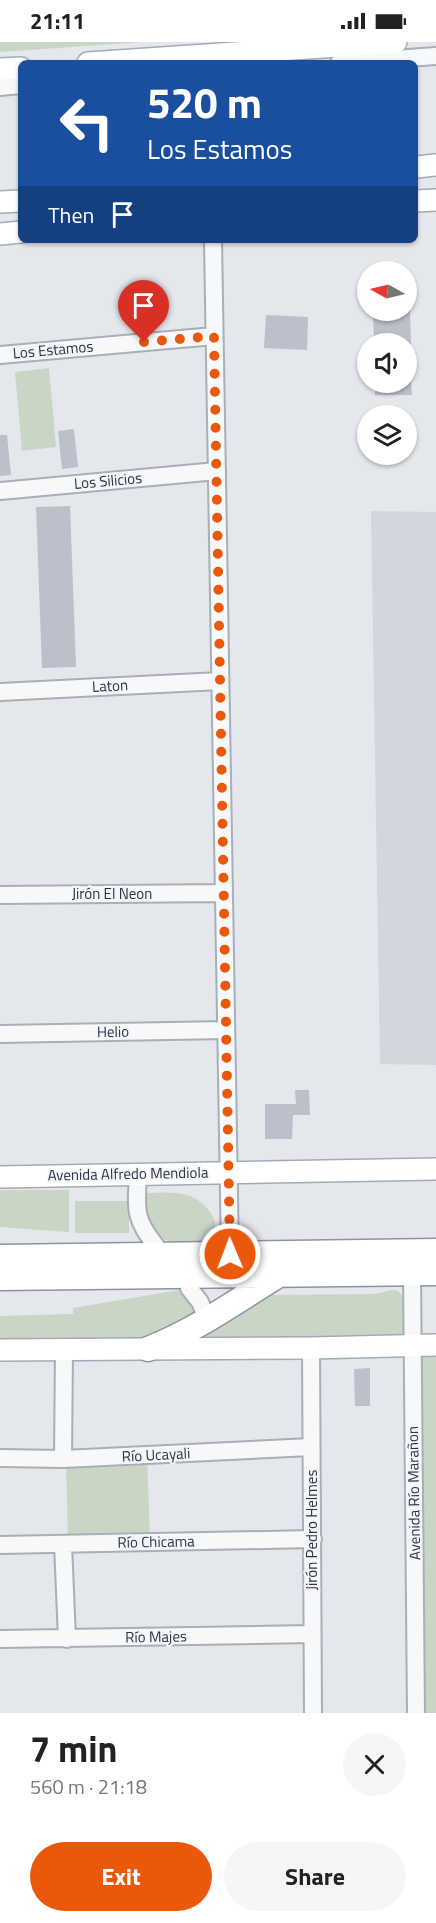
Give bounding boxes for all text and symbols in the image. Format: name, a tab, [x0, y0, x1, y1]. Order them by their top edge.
text: 21:11	[30, 4, 85, 38]
text: 520 m	[147, 70, 262, 134]
icon: left	[48, 84, 126, 162]
text: Los Estamos	[147, 128, 292, 169]
text: Then	[48, 198, 94, 232]
icon: arrive	[106, 198, 139, 231]
north arrow	[357, 261, 417, 321]
map controls	[357, 261, 417, 465]
pin	[118, 280, 169, 342]
icon: arrive	[127, 289, 160, 322]
button: sound	[357, 333, 417, 393]
street label: Los Estamos	[12, 335, 94, 364]
button: layers	[357, 405, 417, 465]
street label: Los Silicios	[73, 466, 143, 495]
street label: Laton	[91, 673, 129, 698]
street label: Jirón El Neon	[72, 882, 152, 905]
street label: Helio	[97, 1020, 129, 1043]
street label: Avenida Alfredo Mendiola	[47, 1161, 209, 1186]
position arrow	[198, 1222, 262, 1286]
street label: Avenida Río Marañon	[401, 1426, 426, 1560]
street label: Río Ucayali	[121, 1441, 191, 1468]
street label: Jirón Pedro Helmes	[300, 1470, 323, 1590]
street label: Río Chicama	[117, 1529, 195, 1554]
street label: Río Majes	[125, 1624, 187, 1649]
text: 7 min	[30, 1721, 117, 1776]
button: close	[343, 1733, 406, 1796]
text: 560 m · 21:18	[30, 1771, 147, 1802]
button: Exit	[30, 1842, 212, 1911]
button: Share	[224, 1842, 406, 1911]

